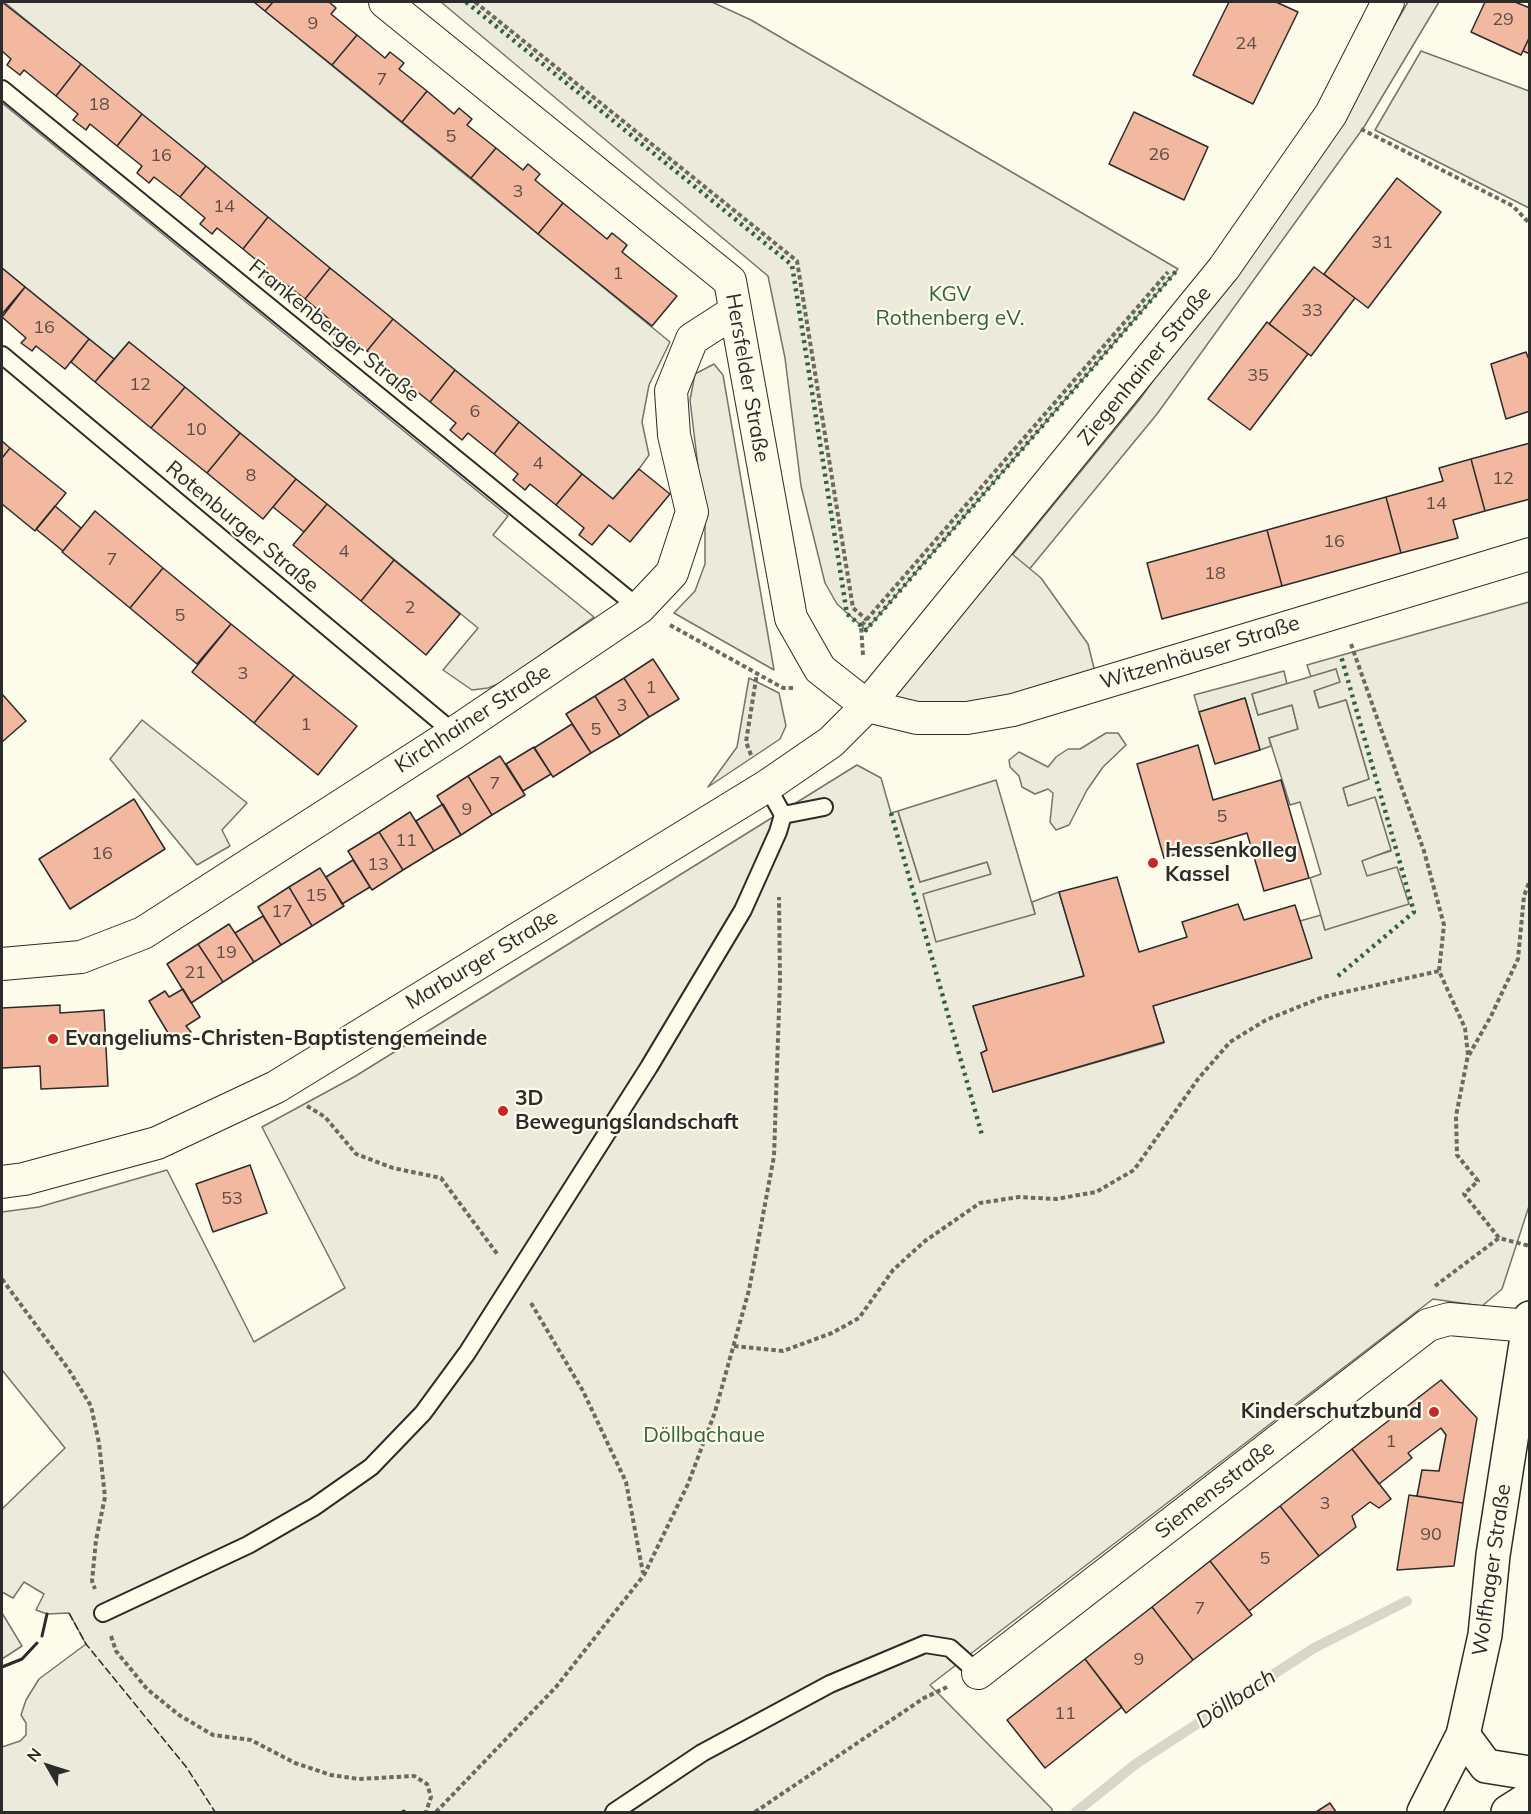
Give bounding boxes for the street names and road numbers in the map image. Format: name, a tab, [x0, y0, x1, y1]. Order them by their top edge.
street label: Frankenberger Straße	[244, 254, 424, 408]
street label: Ziegenhainer Straße	[1073, 281, 1217, 451]
street label: Hersfelder Straße	[720, 292, 774, 464]
street label: Rotenburger Straße	[160, 456, 324, 598]
street label: Witzenhäuser Straße	[1097, 611, 1303, 695]
street label: Kirchhainer Straße	[390, 659, 556, 779]
street label: Marburger Straße	[401, 905, 563, 1015]
street label: Siemensstraße	[1150, 1436, 1280, 1544]
street label: Wolfhager Straße	[1467, 1482, 1517, 1658]

